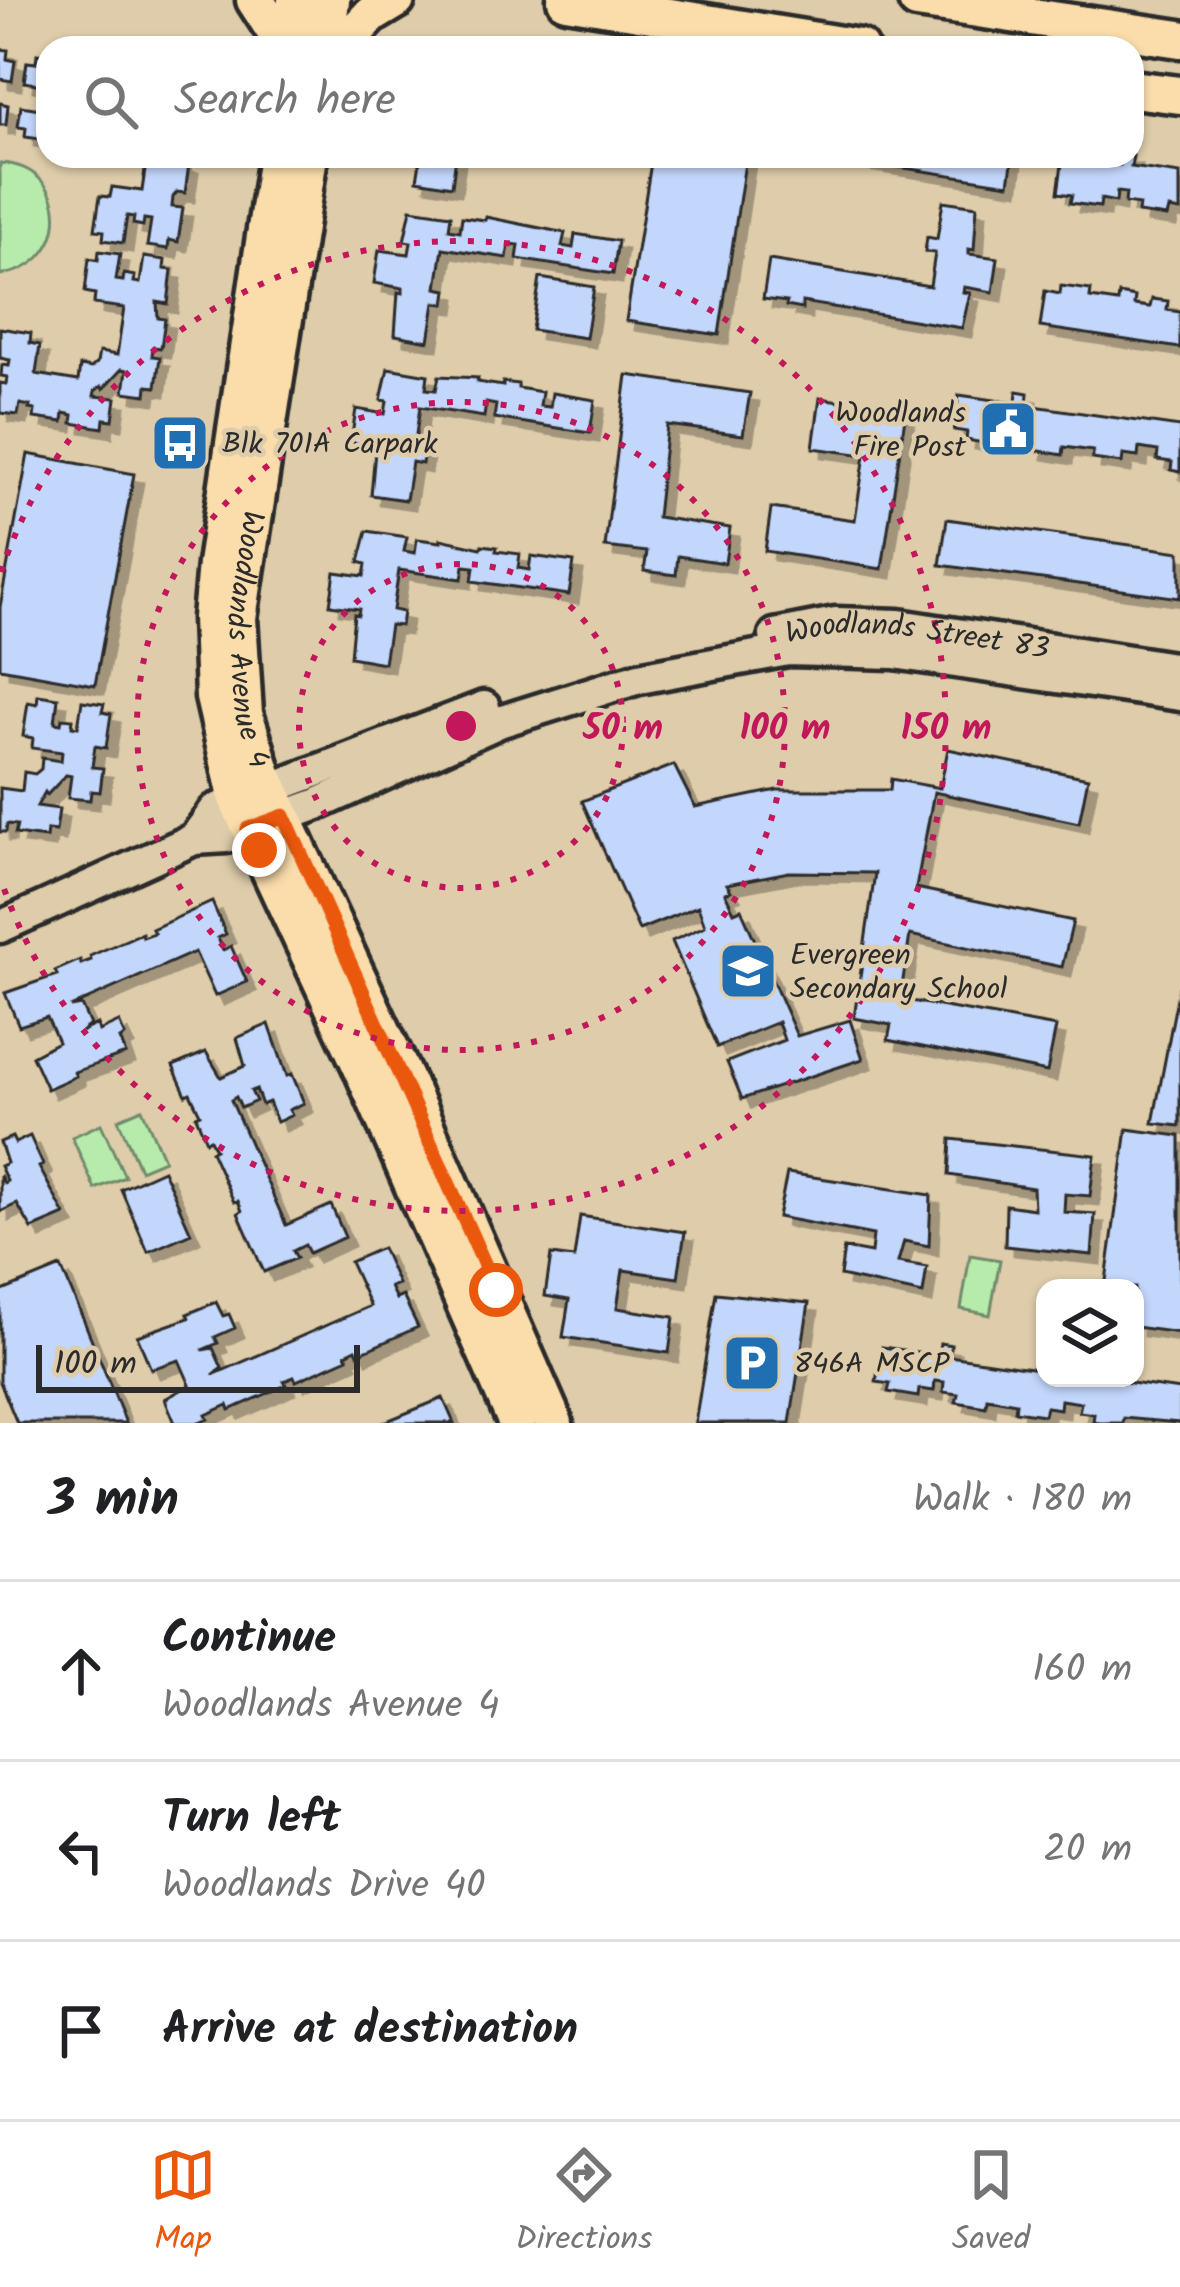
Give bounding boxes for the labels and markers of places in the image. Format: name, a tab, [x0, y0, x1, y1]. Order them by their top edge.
place label: Woodlands Fire Post	[835, 390, 966, 472]
public building icon: Woodlands Fire Post	[977, 398, 1039, 460]
bus stop icon: Blk 701A Carpark	[149, 412, 211, 474]
place label: Blk 701A Carpark	[222, 421, 438, 469]
centre of rings	[440, 705, 482, 747]
place label: Evergreen Secondary School	[790, 932, 1007, 1014]
school or university icon: Evergreen Secondary School	[717, 940, 779, 1002]
parking icon: 846A MSCP	[721, 1332, 783, 1394]
place label: 846A MSCP	[794, 1341, 950, 1389]

